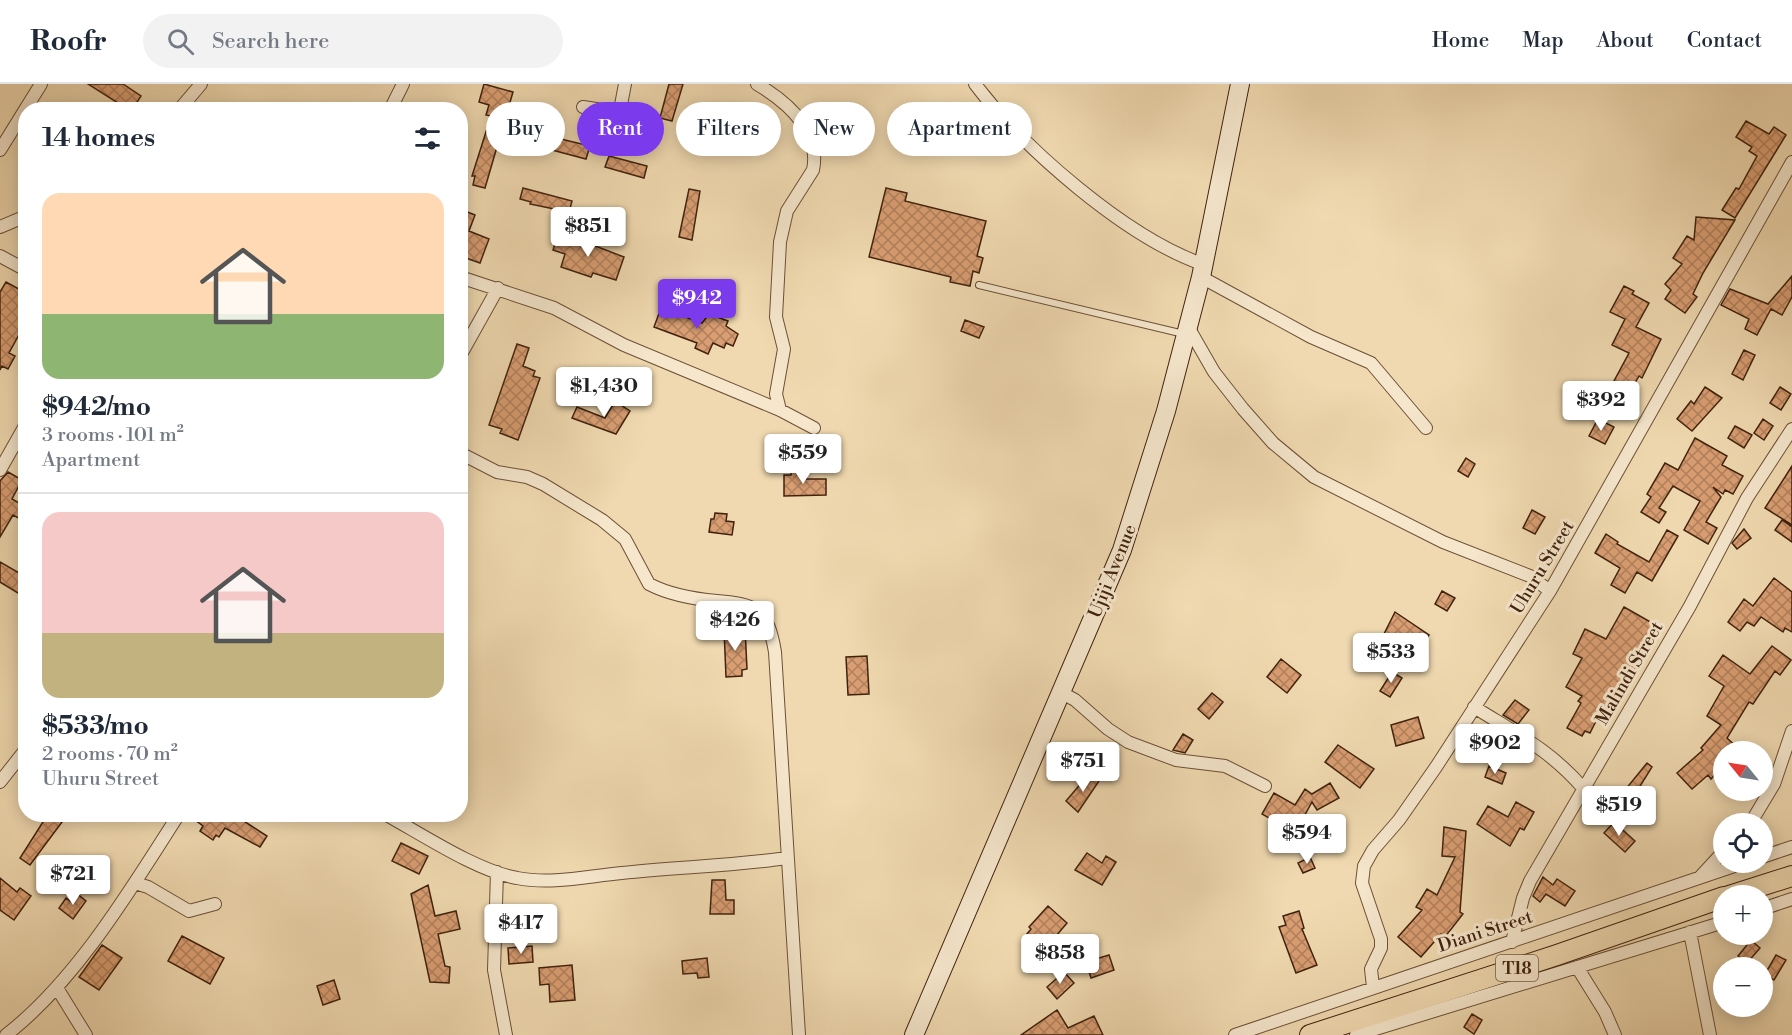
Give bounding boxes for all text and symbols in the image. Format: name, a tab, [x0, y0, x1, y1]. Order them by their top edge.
search box	[143, 14, 563, 68]
text: Roofr	[30, 24, 107, 59]
icon: search	[164, 25, 197, 58]
text: Search here	[212, 28, 329, 55]
text: Home	[1432, 28, 1489, 54]
text: Map	[1522, 28, 1564, 54]
text: About	[1597, 28, 1654, 54]
text: Contact	[1687, 28, 1762, 54]
chip: Buy	[486, 102, 565, 156]
chip: Rent	[577, 102, 664, 156]
chip: Filters	[676, 102, 781, 156]
chip: New	[793, 102, 875, 156]
chip: Apartment	[887, 102, 1032, 156]
text: 14 homes	[42, 122, 155, 154]
icon: filters	[411, 122, 444, 155]
pin: $851	[552, 207, 624, 258]
text: $851	[565, 214, 611, 239]
icon: home	[189, 232, 297, 340]
pin: $942	[661, 279, 733, 330]
text: $942	[672, 286, 722, 311]
pin: $1,430	[555, 367, 653, 418]
text: $1,430	[570, 374, 638, 399]
pin: $392	[1565, 381, 1637, 432]
text: $392	[1576, 388, 1626, 413]
text: $942/mo	[42, 391, 151, 423]
text: 3 rooms · 101 m²	[42, 423, 184, 448]
pin: $559	[767, 434, 839, 485]
text: $559	[778, 441, 828, 466]
text: Apartment	[42, 448, 140, 473]
street label: Uhuru Street	[1505, 516, 1580, 618]
street label: Ujiji Avenue	[1083, 521, 1142, 622]
icon: home	[189, 551, 297, 659]
pin: $426	[699, 601, 771, 652]
text: $426	[710, 608, 760, 633]
street label: Malindi Street	[1591, 617, 1669, 729]
pin: $533	[1355, 633, 1427, 684]
text: $533	[1367, 640, 1415, 665]
text: $533/mo	[42, 710, 149, 742]
pin: $902	[1459, 724, 1531, 775]
text: $902	[1469, 731, 1521, 756]
north arrow	[1713, 741, 1773, 801]
map controls	[1713, 741, 1773, 1017]
text: 2 rooms · 70 m²	[42, 742, 178, 767]
pin: $751	[1047, 742, 1119, 793]
text: $751	[1060, 749, 1106, 774]
text: Uhuru Street	[42, 767, 159, 792]
pin: $519	[1583, 786, 1655, 837]
text: $519	[1596, 793, 1642, 818]
button: locate	[1713, 813, 1773, 873]
pin: $594	[1271, 814, 1343, 865]
text: $594	[1282, 821, 1332, 846]
pin: $721	[37, 855, 109, 906]
text: $721	[50, 862, 96, 887]
button: +	[1713, 885, 1773, 945]
pin: $417	[485, 904, 557, 955]
street label: Diani Street	[1435, 905, 1536, 958]
text: $417	[498, 911, 544, 936]
pin: $858	[1024, 934, 1096, 985]
text: $858	[1035, 941, 1085, 966]
road number: T18	[1496, 955, 1538, 981]
button: −	[1713, 957, 1773, 1017]

